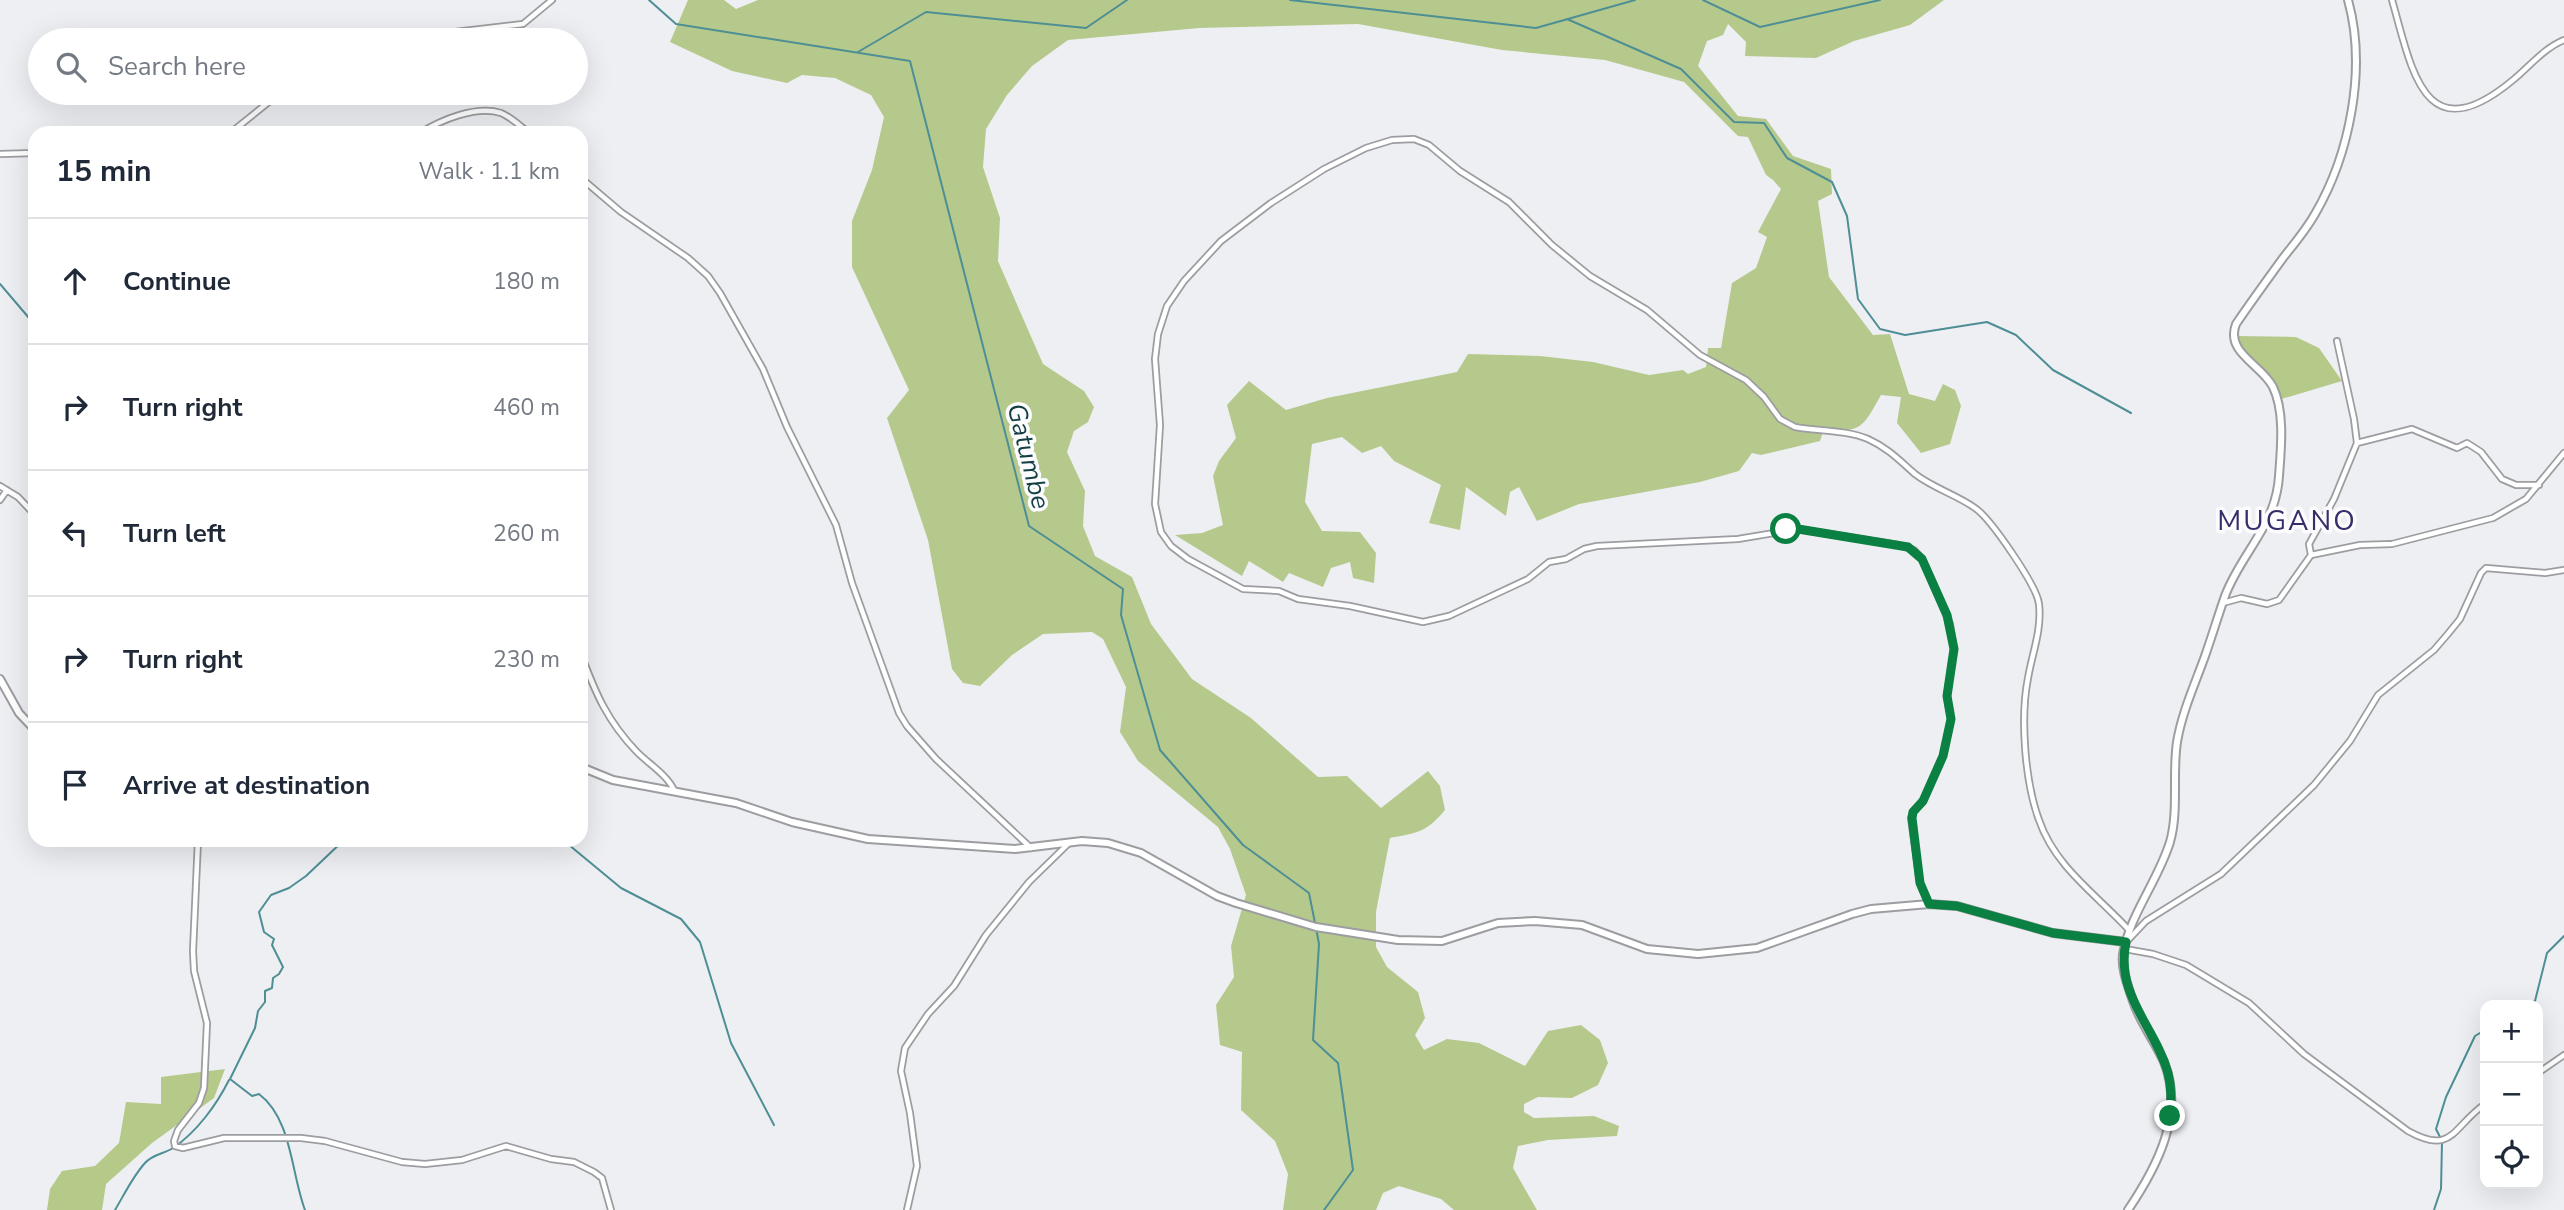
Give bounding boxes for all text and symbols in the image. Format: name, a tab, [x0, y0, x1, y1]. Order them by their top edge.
search box	[28, 28, 588, 105]
icon: search	[52, 48, 90, 86]
text: Search here	[108, 49, 246, 84]
text: 15 min	[56, 151, 152, 192]
text: Walk · 1.1 km	[418, 156, 560, 187]
icon: ahead	[56, 262, 94, 300]
text: Continue	[123, 264, 231, 299]
text: 180 m	[493, 266, 560, 297]
icon: right	[56, 388, 94, 426]
text: Turn right	[123, 390, 242, 425]
text: 460 m	[493, 392, 560, 423]
water label: Gatumbe	[999, 400, 1059, 513]
district label: MUGANO	[2217, 502, 2357, 540]
route start	[1770, 513, 1801, 544]
icon: left	[56, 514, 94, 552]
text: Turn left	[123, 516, 226, 551]
text: 260 m	[493, 518, 560, 549]
icon: right	[56, 640, 94, 678]
text: Turn right	[123, 642, 242, 677]
text: 230 m	[493, 644, 560, 675]
icon: arrive	[56, 766, 94, 804]
text: Arrive at destination	[123, 768, 370, 803]
map controls	[2480, 1000, 2543, 1189]
button: +	[2480, 1000, 2543, 1063]
button: −	[2480, 1063, 2543, 1126]
route end	[2154, 1100, 2185, 1131]
button: locate	[2480, 1126, 2543, 1189]

